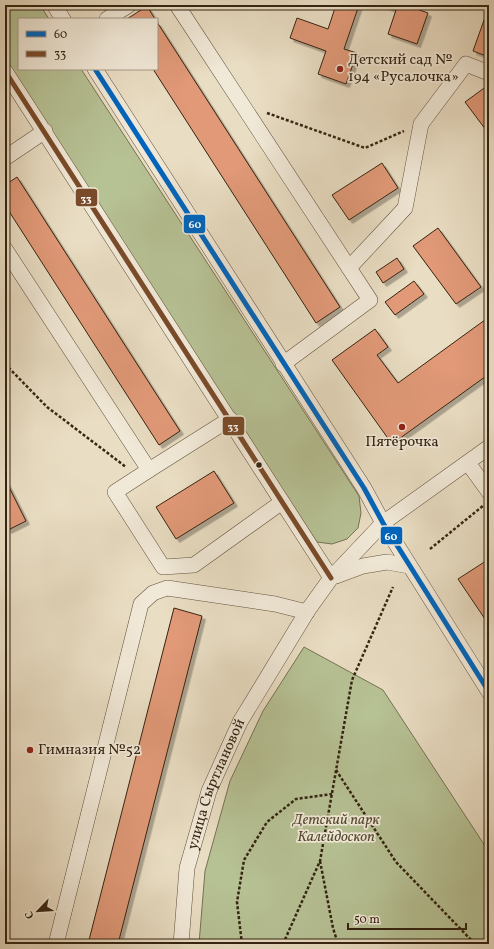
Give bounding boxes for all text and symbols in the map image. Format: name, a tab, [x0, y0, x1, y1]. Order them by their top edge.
legend	[18, 18, 158, 70]
text: 60	[54, 27, 67, 43]
text: 33	[54, 47, 66, 63]
place label: Детский сад № 194 «Русалочка»	[348, 50, 459, 88]
marker: Детский сад № 194 «Русалочка»	[335, 64, 345, 74]
line badge: 33	[75, 188, 98, 207]
text: 33	[80, 192, 92, 207]
line badge: 60	[183, 214, 206, 234]
text: 60	[189, 218, 202, 233]
line badge: 33	[222, 416, 245, 436]
text: 33	[227, 420, 239, 435]
marker: Пятёрочка	[397, 422, 407, 432]
place label: Пятёрочка	[365, 432, 439, 453]
unlabelled marker	[254, 460, 264, 470]
line badge: 60	[380, 526, 403, 545]
text: 60	[385, 530, 398, 545]
street label: улица Сыртлановой	[182, 715, 251, 852]
place label: Гимназия №52	[38, 740, 141, 761]
marker: Гимназия №52	[25, 745, 35, 755]
park label: Детский парк Калейдоскоп	[292, 810, 380, 848]
north arrow	[18, 891, 58, 931]
scale bar	[348, 905, 466, 931]
text: С	[22, 908, 39, 921]
text: 50 m	[354, 912, 380, 928]

